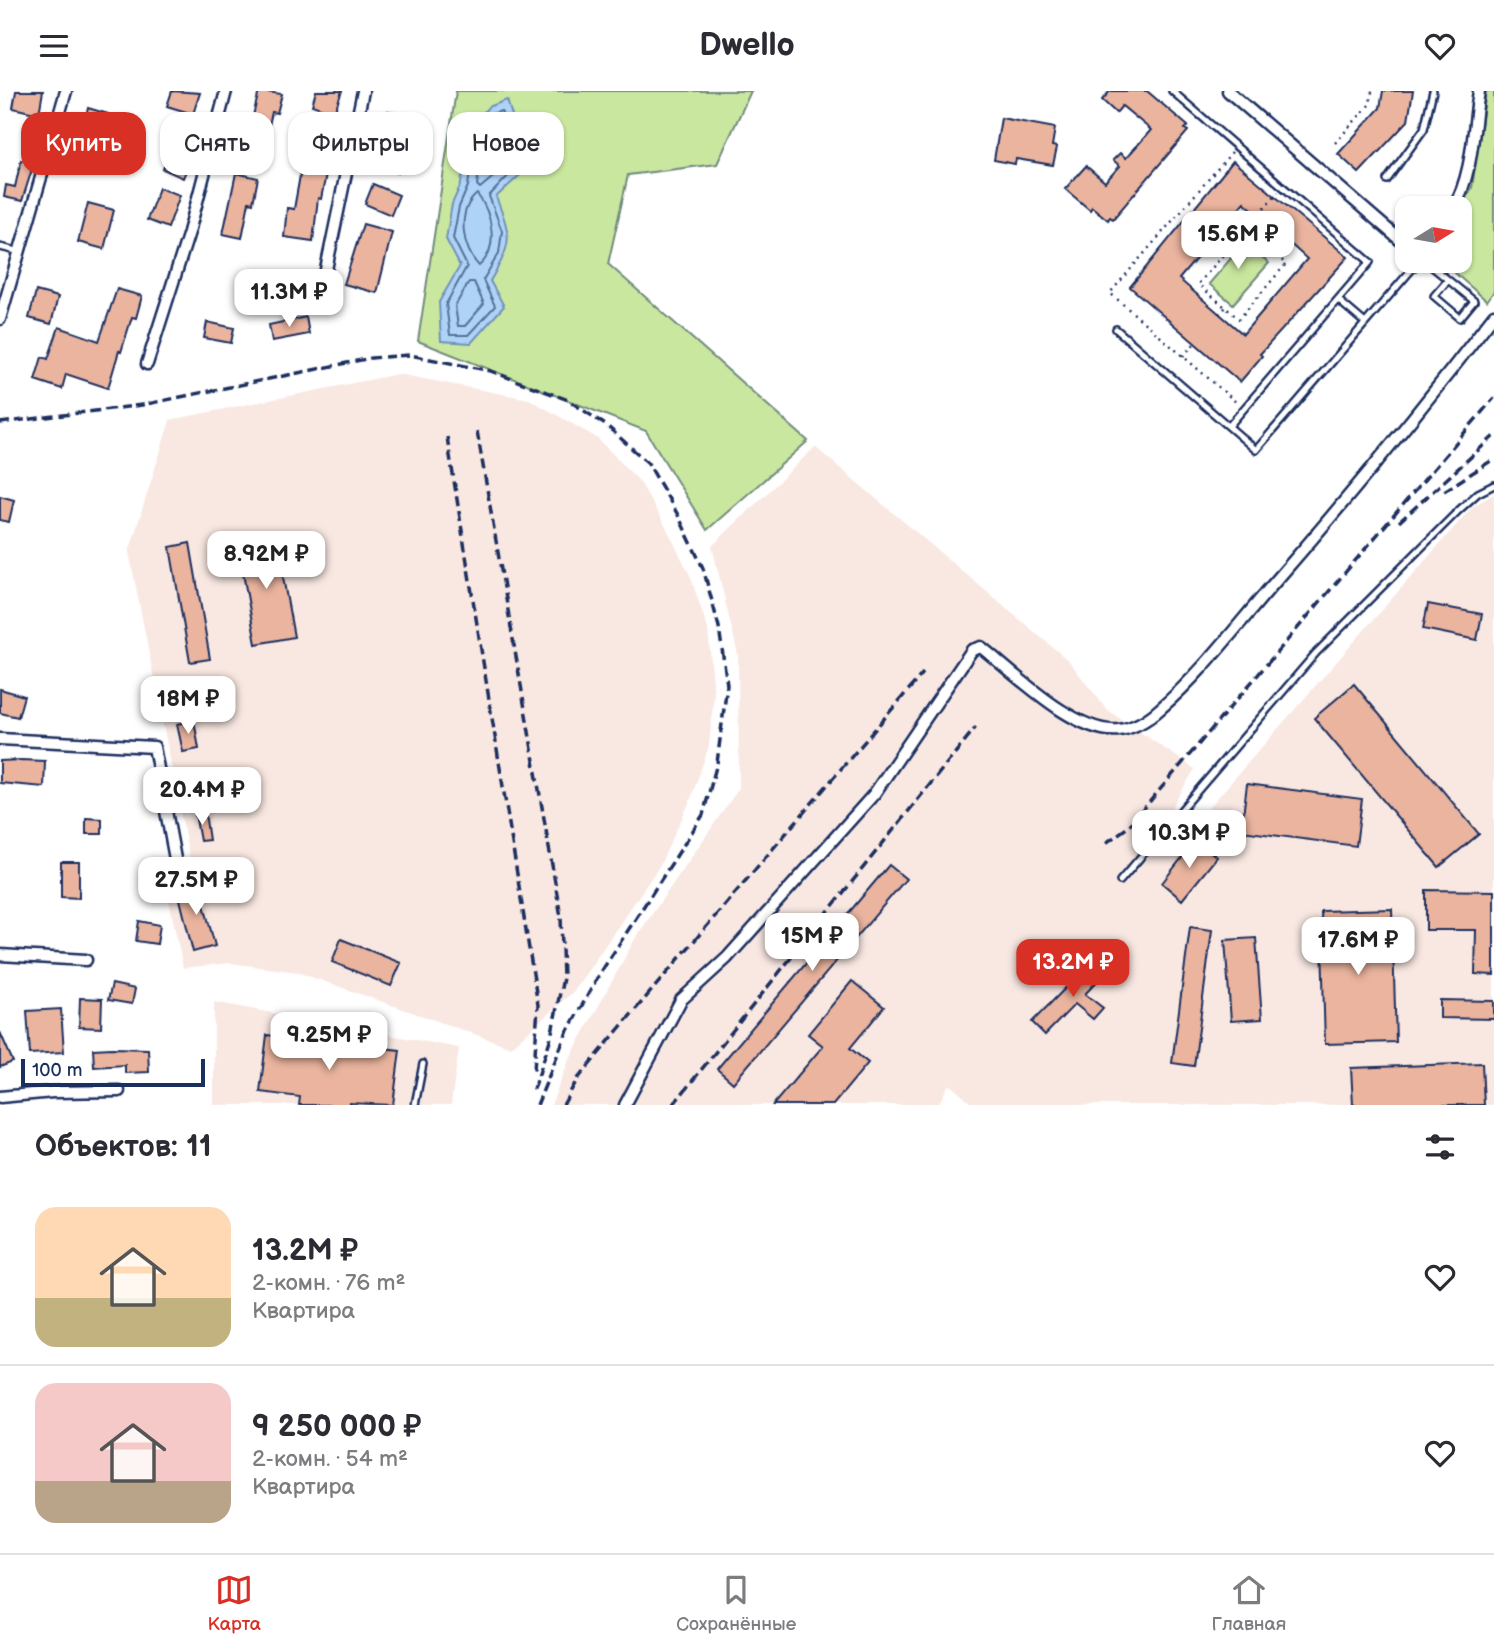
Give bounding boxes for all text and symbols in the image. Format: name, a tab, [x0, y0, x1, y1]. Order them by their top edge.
text: Dwello	[699, 26, 795, 65]
icon: menu	[35, 27, 73, 65]
icon: heart	[1421, 27, 1459, 65]
chip: Купить	[21, 112, 146, 175]
chip: Снять	[160, 112, 274, 175]
chip: Фильтры	[288, 112, 433, 175]
chip: Новое	[447, 112, 564, 175]
north arrow	[1395, 196, 1472, 273]
map controls	[1395, 196, 1472, 273]
pin: 15.6M ₽	[1173, 211, 1303, 271]
text: 15.6M ₽	[1197, 220, 1279, 248]
pin: 11.3M ₽	[224, 269, 354, 329]
text: 11.3M ₽	[250, 278, 328, 306]
pin: 8.92M ₽	[201, 531, 331, 591]
text: 8.92M ₽	[223, 540, 309, 568]
pin: 18M ₽	[139, 677, 237, 736]
text: 18M ₽	[157, 685, 219, 713]
pin: 20.4M ₽	[137, 767, 267, 827]
text: 20.4M ₽	[159, 776, 245, 804]
pin: 10.3M ₽	[1124, 811, 1254, 870]
text: 10.3M ₽	[1148, 819, 1230, 847]
pin: 27.5M ₽	[131, 857, 261, 917]
text: 27.5M ₽	[154, 866, 238, 894]
pin: 15M ₽	[763, 913, 861, 973]
pin: 17.6M ₽	[1293, 917, 1423, 977]
text: 15M ₽	[781, 922, 843, 950]
text: 17.6M ₽	[1318, 926, 1398, 954]
pin: 13.2M ₽	[1008, 939, 1138, 999]
text: 13.2M ₽	[1032, 948, 1114, 976]
pin: 9.25M ₽	[264, 1013, 394, 1072]
text: 9.25M ₽	[286, 1021, 372, 1049]
scale bar	[21, 1056, 205, 1088]
text: 100 m	[32, 1059, 83, 1082]
icon: filters	[1421, 1128, 1459, 1166]
text: Объектов: 11	[35, 1129, 212, 1165]
text: 13.2M ₽	[252, 1233, 358, 1269]
icon: home	[91, 1235, 175, 1319]
icon: heart	[1421, 1258, 1459, 1296]
text: 2-комн. · 76 m²	[252, 1269, 405, 1297]
text: Квартира	[252, 1297, 355, 1325]
text: 9 250 000 ₽	[252, 1409, 421, 1445]
icon: home	[91, 1411, 175, 1495]
icon: heart	[1421, 1434, 1459, 1472]
text: 2-комн. · 54 m²	[252, 1445, 408, 1473]
text: Квартира	[252, 1473, 355, 1501]
tab: Карта	[208, 1571, 261, 1636]
tab: Сохранённые	[676, 1571, 796, 1636]
tab: Главная	[1211, 1571, 1286, 1636]

